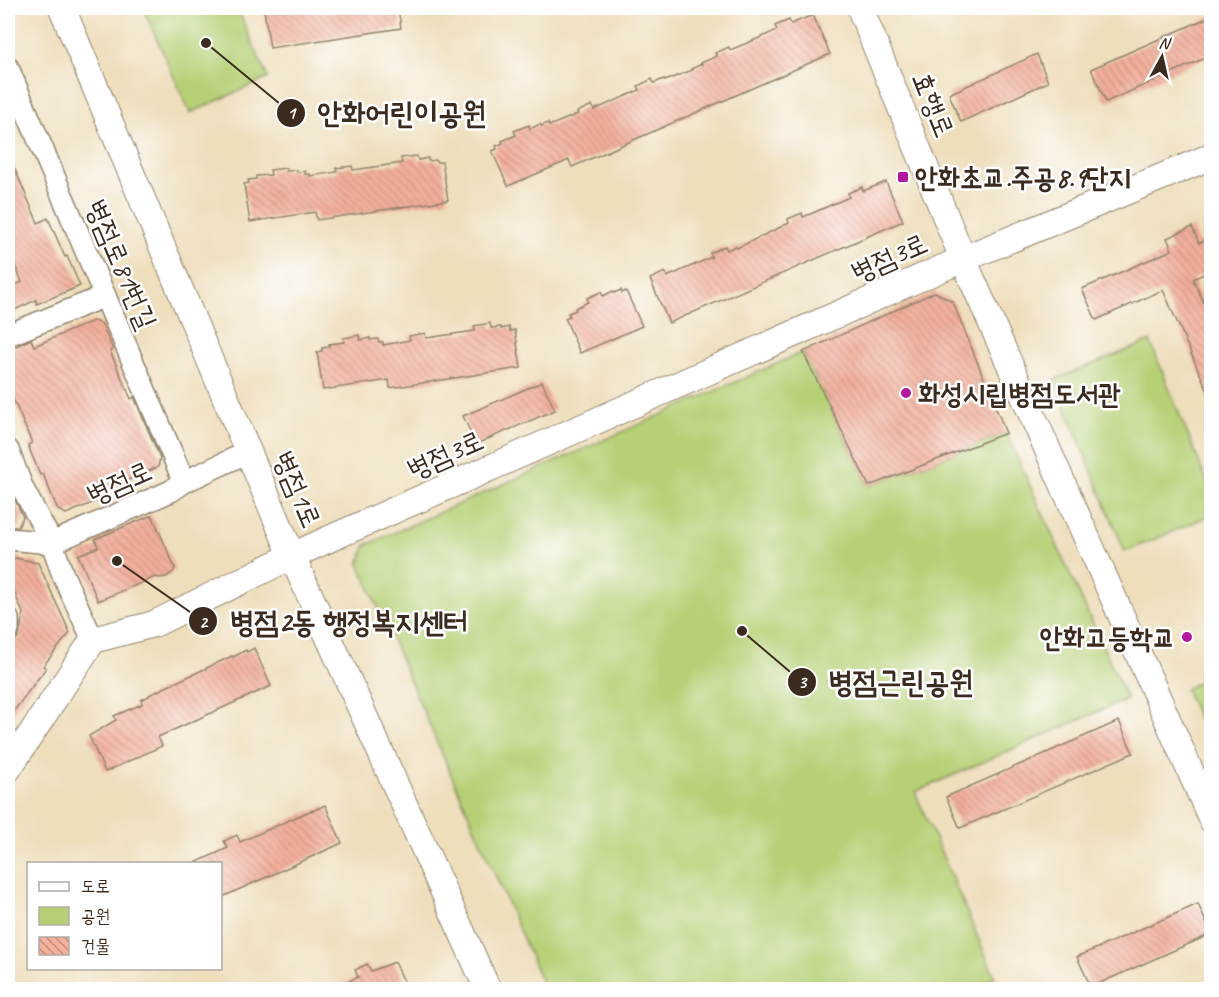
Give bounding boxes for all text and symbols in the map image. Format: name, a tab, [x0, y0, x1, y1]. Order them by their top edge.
north arrow	[1132, 27, 1192, 87]
text: N	[1158, 33, 1173, 54]
street label: 효행로	[905, 66, 962, 142]
callout: 안화어린이공원	[276, 89, 499, 137]
text: 안화어린이공원	[318, 94, 486, 132]
text: 1	[287, 102, 297, 124]
place label: 안화초교.주공8.9단지	[915, 160, 1131, 195]
marker: 안화초교.주공8.9단지	[896, 170, 910, 184]
street label: 병점로81번길	[78, 194, 165, 334]
street label: 병점3로	[845, 225, 933, 290]
place label: 화성시립병점도서관	[918, 376, 1121, 411]
marker: 화성시립병점도서관	[899, 386, 913, 400]
street label: 병점3로	[401, 422, 489, 487]
street label: 병점1로	[266, 445, 329, 533]
street label: 병점로	[81, 453, 157, 512]
callout: 병점2동 행정복지센터	[188, 597, 480, 645]
text: 병점2동 행정복지센터	[230, 603, 468, 641]
text: 2	[199, 611, 209, 633]
place label: 안화고등학교	[1040, 620, 1175, 655]
marker: 안화고등학교	[1180, 630, 1194, 644]
callout: 병점근린공원	[787, 658, 986, 706]
text: 병점근린공원	[829, 663, 973, 701]
text: 3	[798, 671, 808, 693]
legend	[27, 862, 222, 970]
text: 도로	[81, 875, 110, 897]
text: 공원	[81, 905, 110, 927]
text: 건물	[81, 935, 110, 957]

